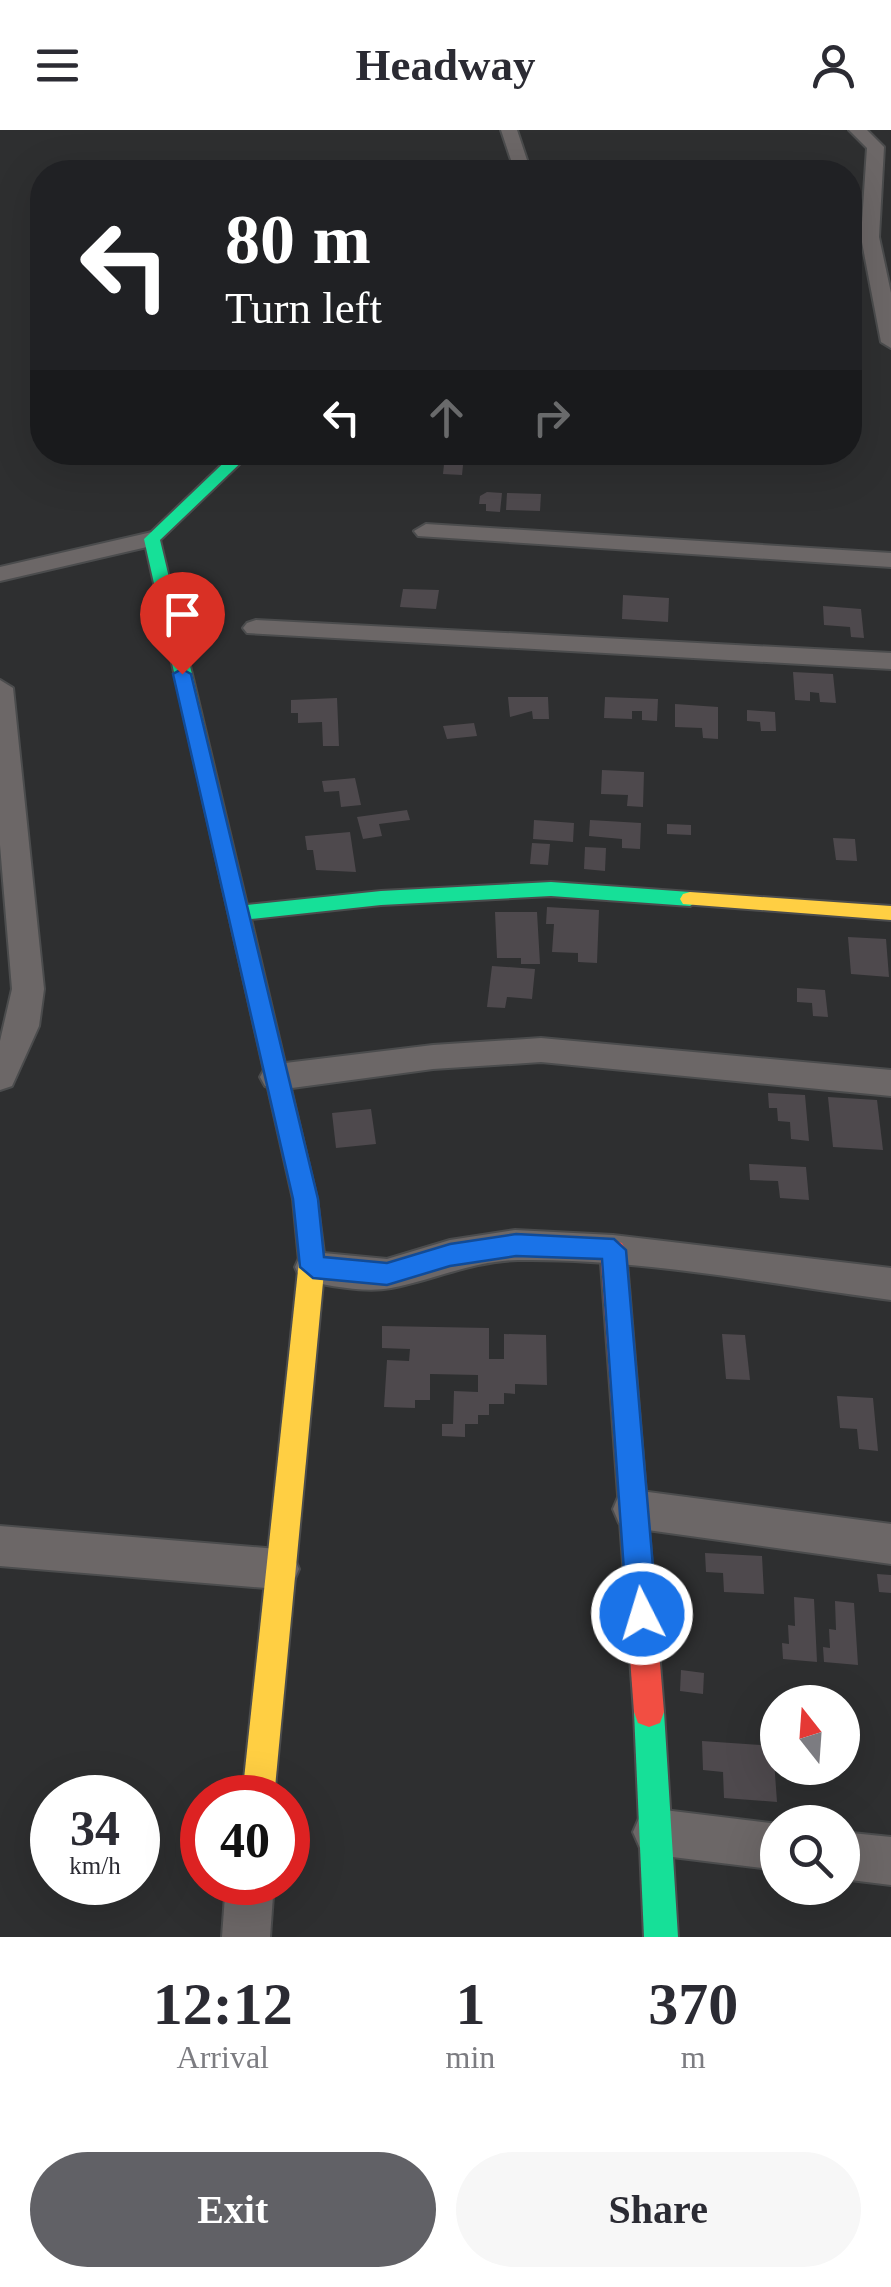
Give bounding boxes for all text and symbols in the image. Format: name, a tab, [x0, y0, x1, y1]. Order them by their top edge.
icon: menu	[30, 38, 85, 93]
icon: person	[806, 38, 861, 93]
text: Headway	[356, 40, 536, 90]
icon: left	[60, 200, 190, 330]
text: 80 m	[225, 201, 371, 278]
text: Turn left	[225, 283, 382, 333]
icon: left	[314, 390, 369, 445]
icon: ahead	[419, 390, 474, 445]
icon: right	[524, 390, 579, 445]
pin	[140, 572, 225, 675]
icon: arrive	[155, 587, 210, 642]
position arrow	[590, 1562, 694, 1666]
north arrow	[760, 1685, 860, 1785]
map controls	[760, 1685, 860, 1905]
speed limit sign: 40	[180, 1775, 310, 1905]
text: 34	[70, 1800, 120, 1856]
button: search	[760, 1805, 860, 1905]
text: km/h	[69, 1852, 121, 1879]
text: 12:12	[153, 1971, 293, 2037]
text: 1	[455, 1971, 485, 2037]
text: 370	[648, 1971, 738, 2037]
text: Arrival	[177, 2039, 269, 2075]
text: min	[446, 2039, 495, 2075]
text: m	[681, 2039, 706, 2075]
button: Exit	[30, 2152, 436, 2267]
button: Share	[456, 2152, 861, 2267]

